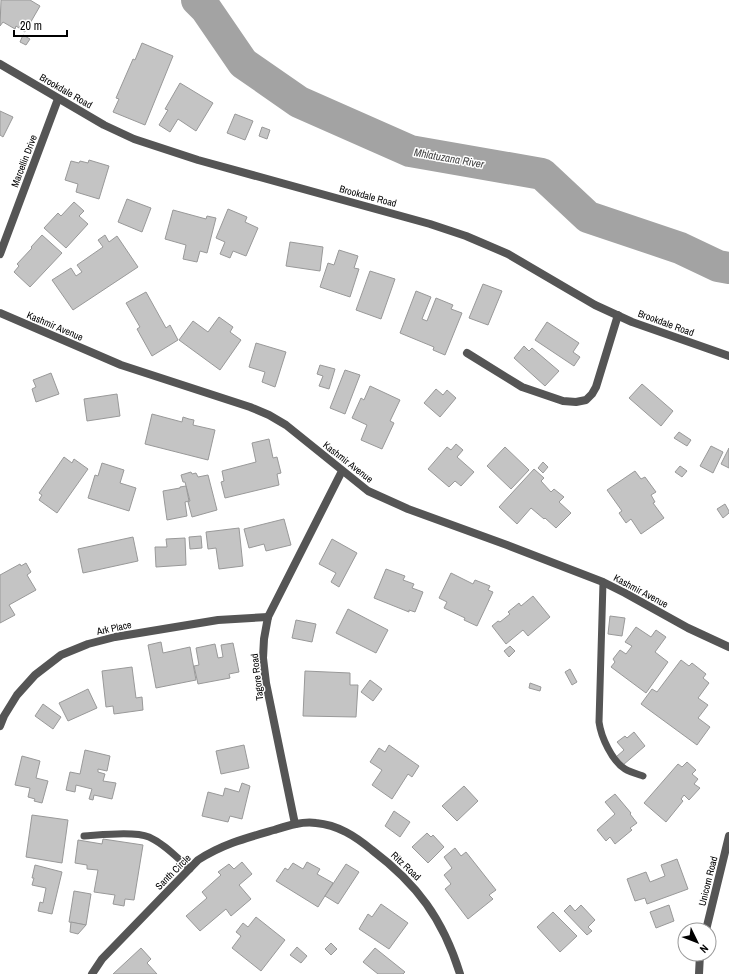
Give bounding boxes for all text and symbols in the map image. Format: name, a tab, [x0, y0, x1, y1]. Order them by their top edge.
scale bar	[14, 12, 67, 38]
text: 20 m	[20, 18, 42, 34]
street label: Brookdale Road	[37, 71, 95, 111]
street label: Marcellin Drive	[8, 133, 40, 189]
water label: Mhlatuzana River	[413, 145, 486, 171]
street label: Brookdale Road	[338, 182, 398, 210]
street label: Brookdale Road	[636, 307, 696, 339]
street label: Kashmir Avenue	[25, 308, 86, 344]
street label: Kashmir Avenue	[320, 438, 376, 486]
street label: Kashmir Avenue	[611, 571, 671, 611]
street label: Ark Place	[95, 618, 133, 638]
street label: Tagore Road	[248, 653, 266, 701]
street label: Ritz Road	[388, 849, 424, 883]
street label: Santh Circle	[152, 851, 194, 893]
street label: Unicorn Road	[696, 855, 720, 907]
north arrow	[677, 922, 717, 962]
text: N	[697, 942, 712, 956]

